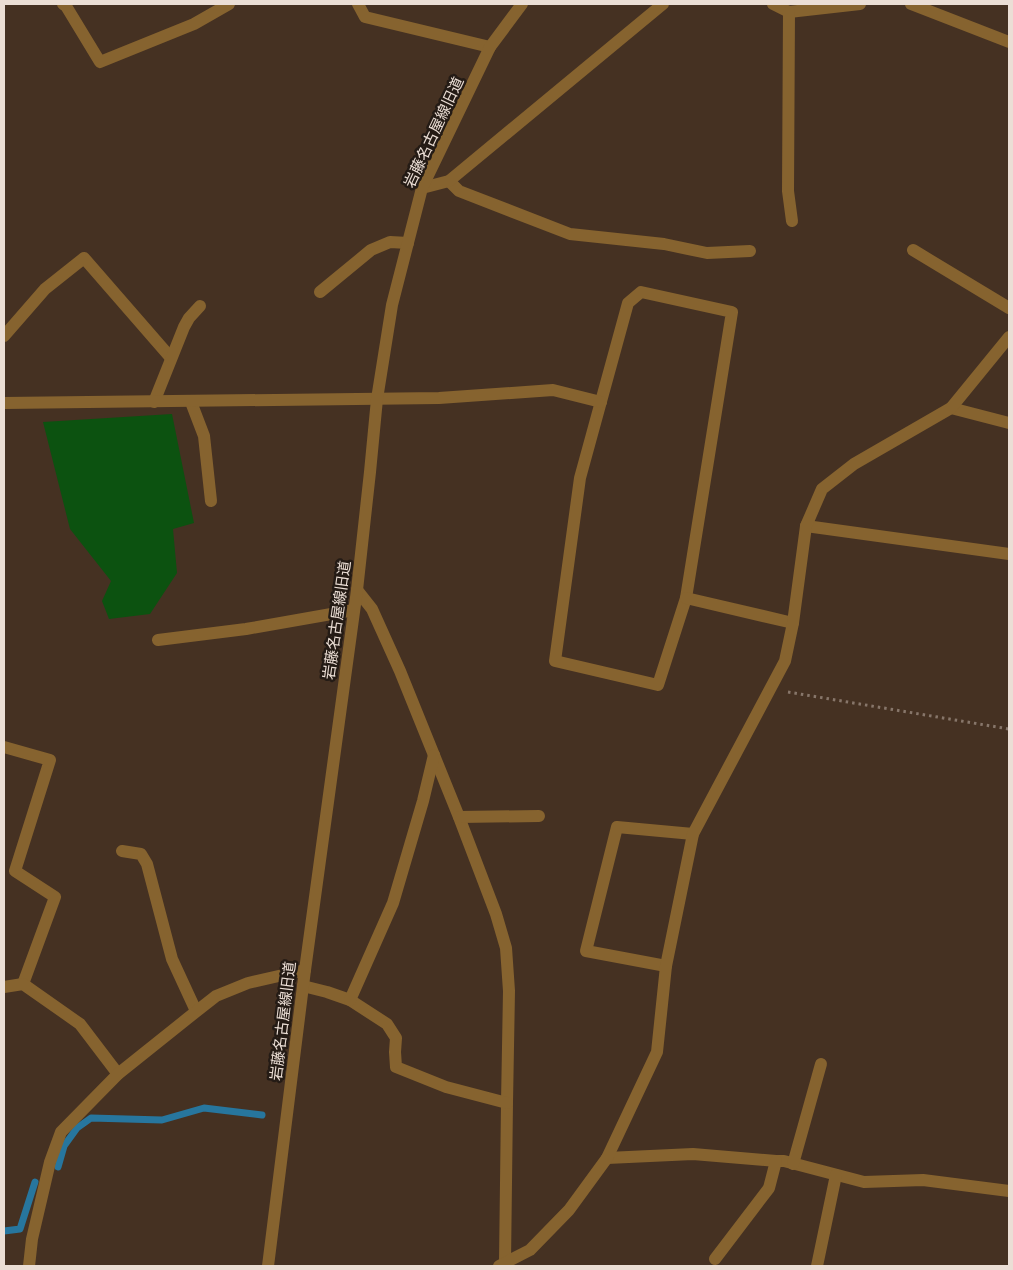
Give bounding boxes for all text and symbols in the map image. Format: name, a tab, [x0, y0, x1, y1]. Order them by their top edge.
street label: 岩藤名古屋線旧道	[399, 73, 467, 191]
street label: 岩藤名古屋線旧道	[318, 559, 354, 681]
street label: 岩藤名古屋線旧道	[265, 960, 299, 1082]

